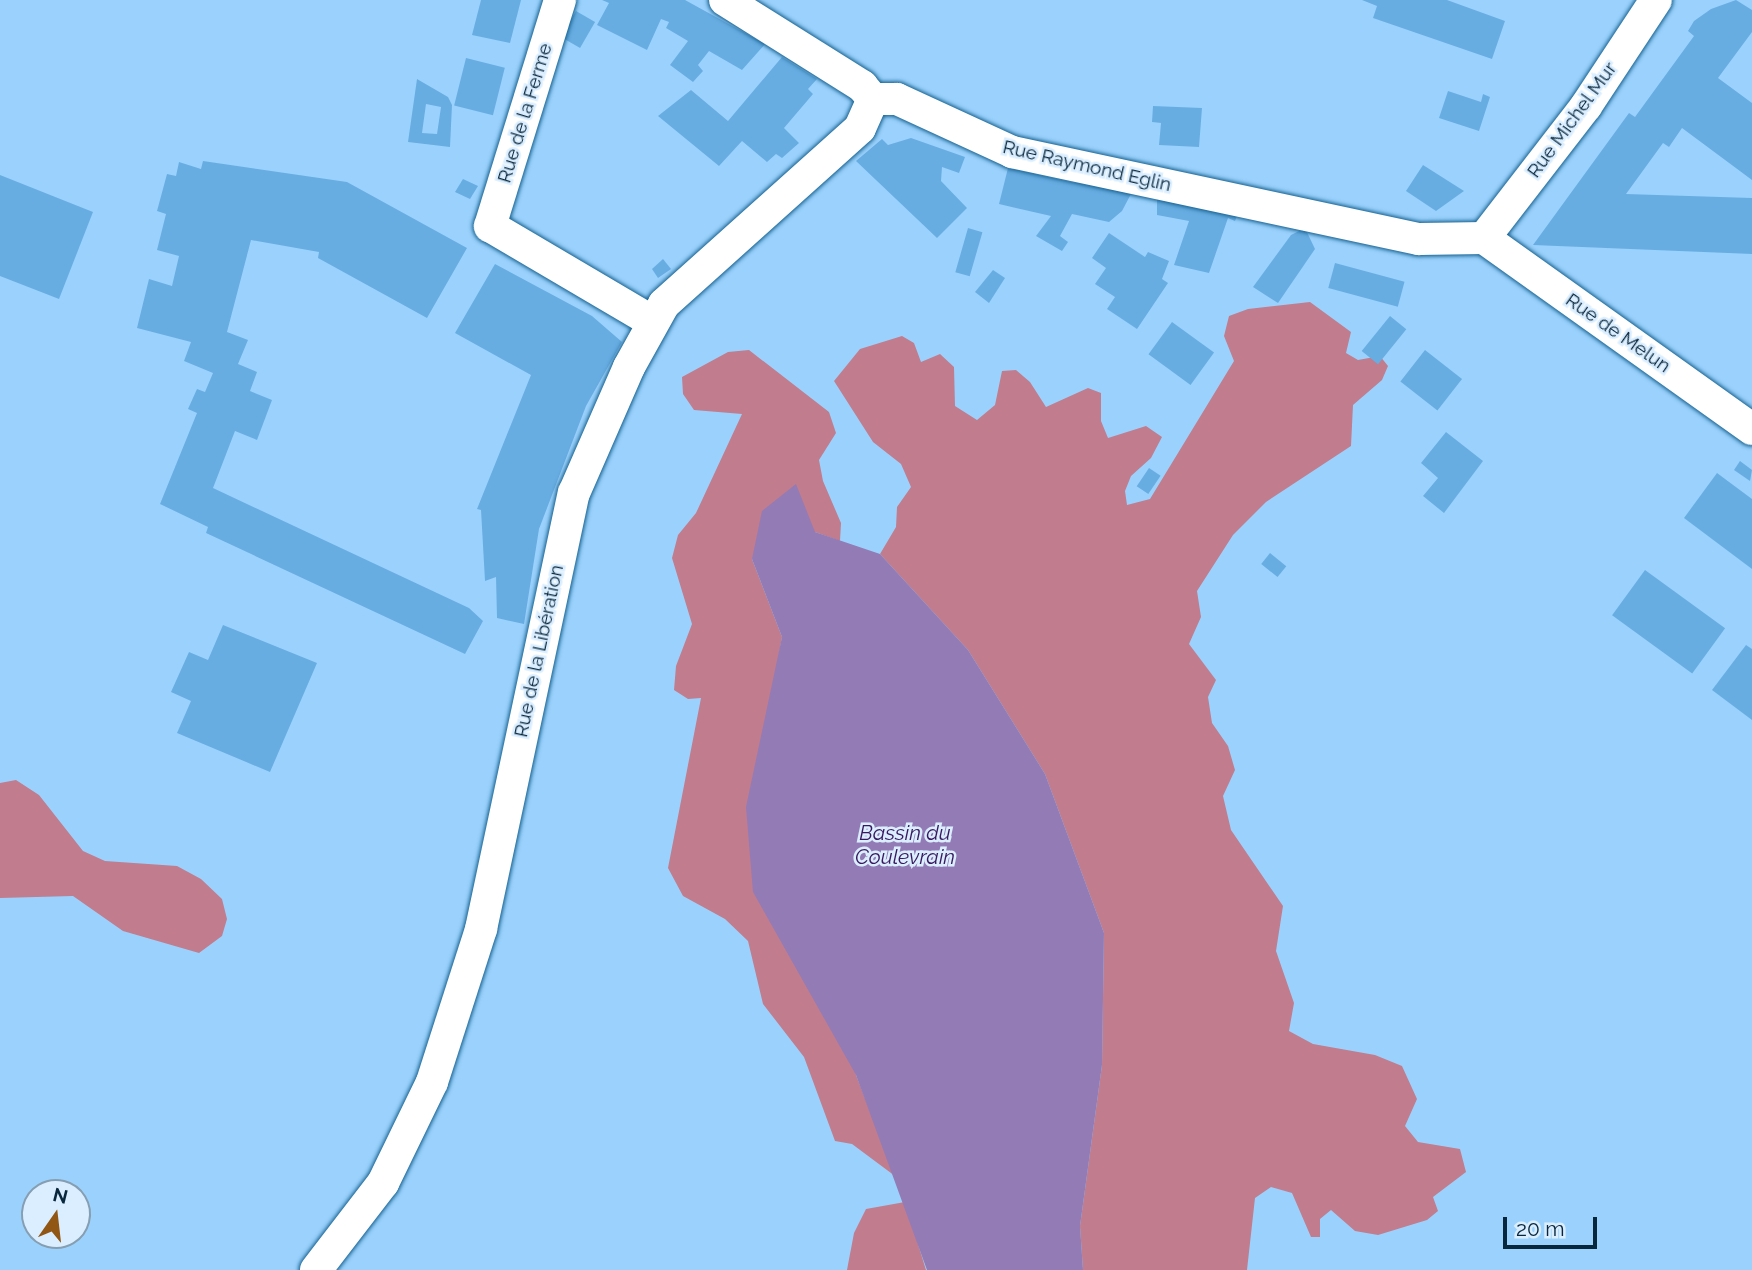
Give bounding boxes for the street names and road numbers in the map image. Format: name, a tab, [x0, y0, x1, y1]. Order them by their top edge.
street label: Rue de la Ferme	[493, 40, 557, 186]
street label: Rue Michel Mur	[1522, 58, 1622, 182]
street label: Rue Raymond Eglin	[1001, 136, 1173, 196]
street label: Rue de Melun	[1561, 289, 1675, 377]
street label: Rue de la Libération	[510, 563, 568, 739]

